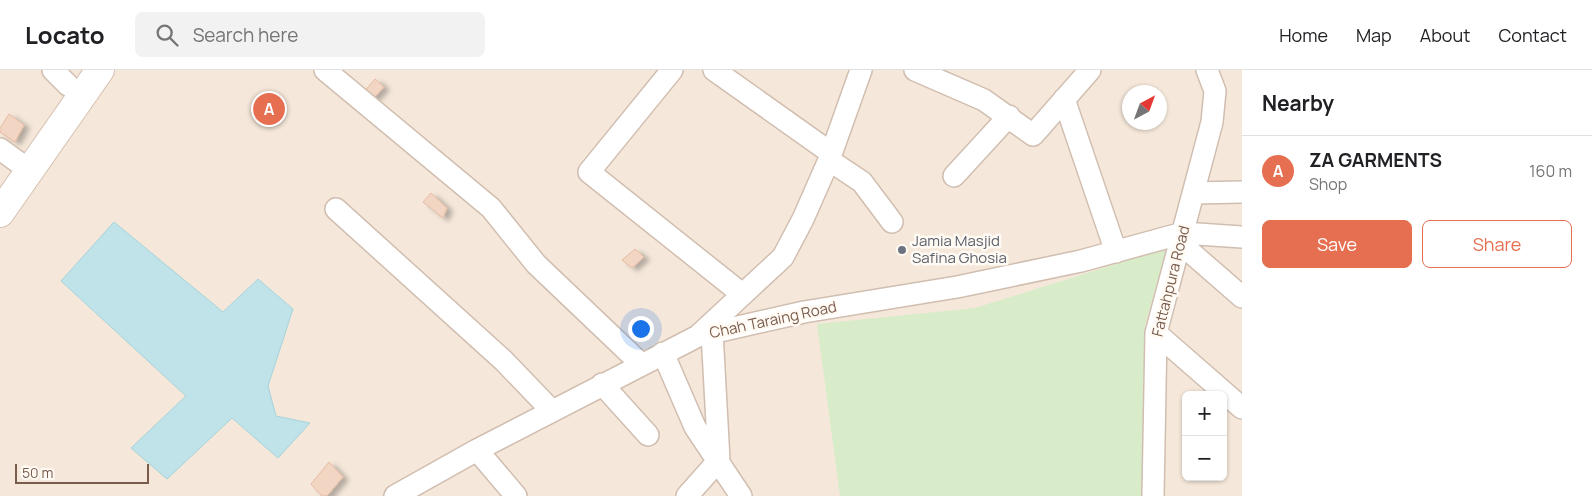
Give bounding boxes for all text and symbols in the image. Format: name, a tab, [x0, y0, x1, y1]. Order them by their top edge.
search box	[135, 12, 485, 57]
text: Locato	[25, 18, 105, 51]
icon: search	[153, 21, 181, 49]
text: Search here	[193, 22, 298, 48]
text: Home	[1279, 23, 1328, 47]
text: Map	[1356, 23, 1392, 47]
text: About	[1420, 23, 1470, 47]
text: Contact	[1498, 23, 1567, 47]
north arrow	[1122, 85, 1167, 130]
text: Nearby	[1262, 89, 1334, 117]
pin: A	[253, 90, 285, 128]
text: ZA GARMENTS	[1309, 147, 1442, 173]
text: A	[1273, 160, 1283, 182]
text: 160 m	[1529, 160, 1572, 182]
text: Shop	[1309, 173, 1347, 195]
button: Save	[1262, 220, 1412, 268]
button: Share	[1422, 220, 1572, 268]
street label: Fattahpura Road	[1147, 223, 1194, 339]
place label: Jamia Masjid Safina Ghosia	[912, 230, 1007, 268]
marker: Jamia Masjid Safina Ghosia	[896, 244, 908, 256]
street label: Chah Taraing Road	[707, 296, 838, 343]
your location	[628, 316, 654, 342]
map controls	[1182, 391, 1227, 481]
button: +	[1182, 391, 1227, 436]
button: −	[1182, 436, 1227, 481]
scale bar	[15, 461, 149, 484]
text: 50 m	[22, 463, 53, 482]

